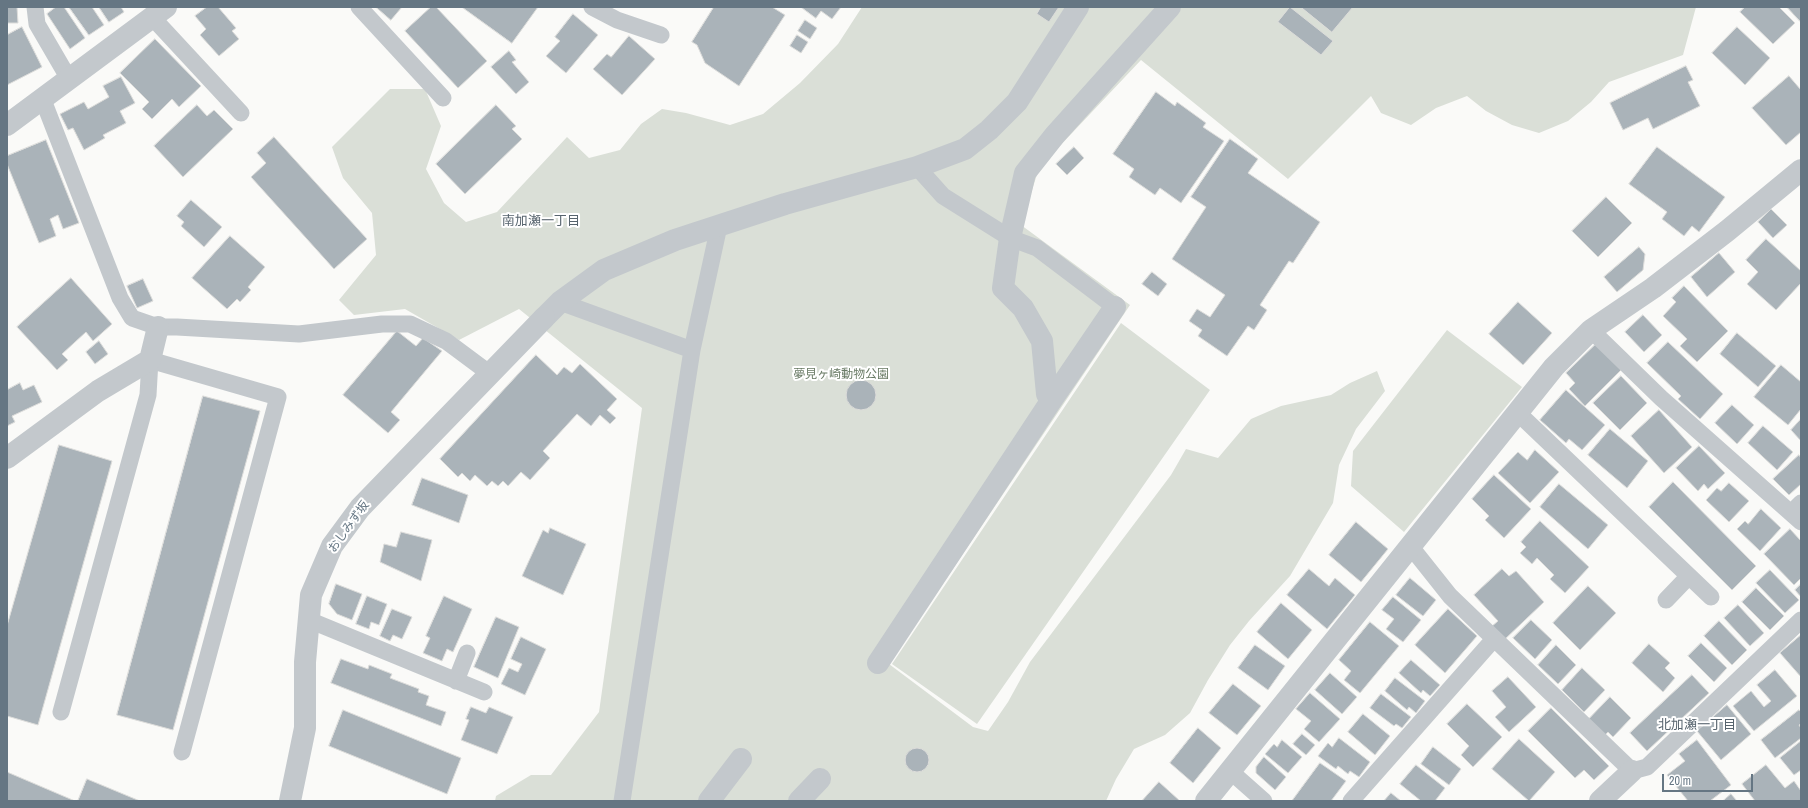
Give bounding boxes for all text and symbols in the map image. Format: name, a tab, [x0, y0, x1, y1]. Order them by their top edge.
district label: 南加瀬一丁目	[502, 214, 580, 230]
park label: 夢見ヶ崎動物公園	[793, 368, 889, 382]
street label: おしみず坂	[326, 498, 372, 556]
district label: 北加瀬一丁目	[1658, 718, 1736, 734]
scale bar	[1664, 766, 1755, 792]
text: 20 m	[1669, 773, 1691, 789]

